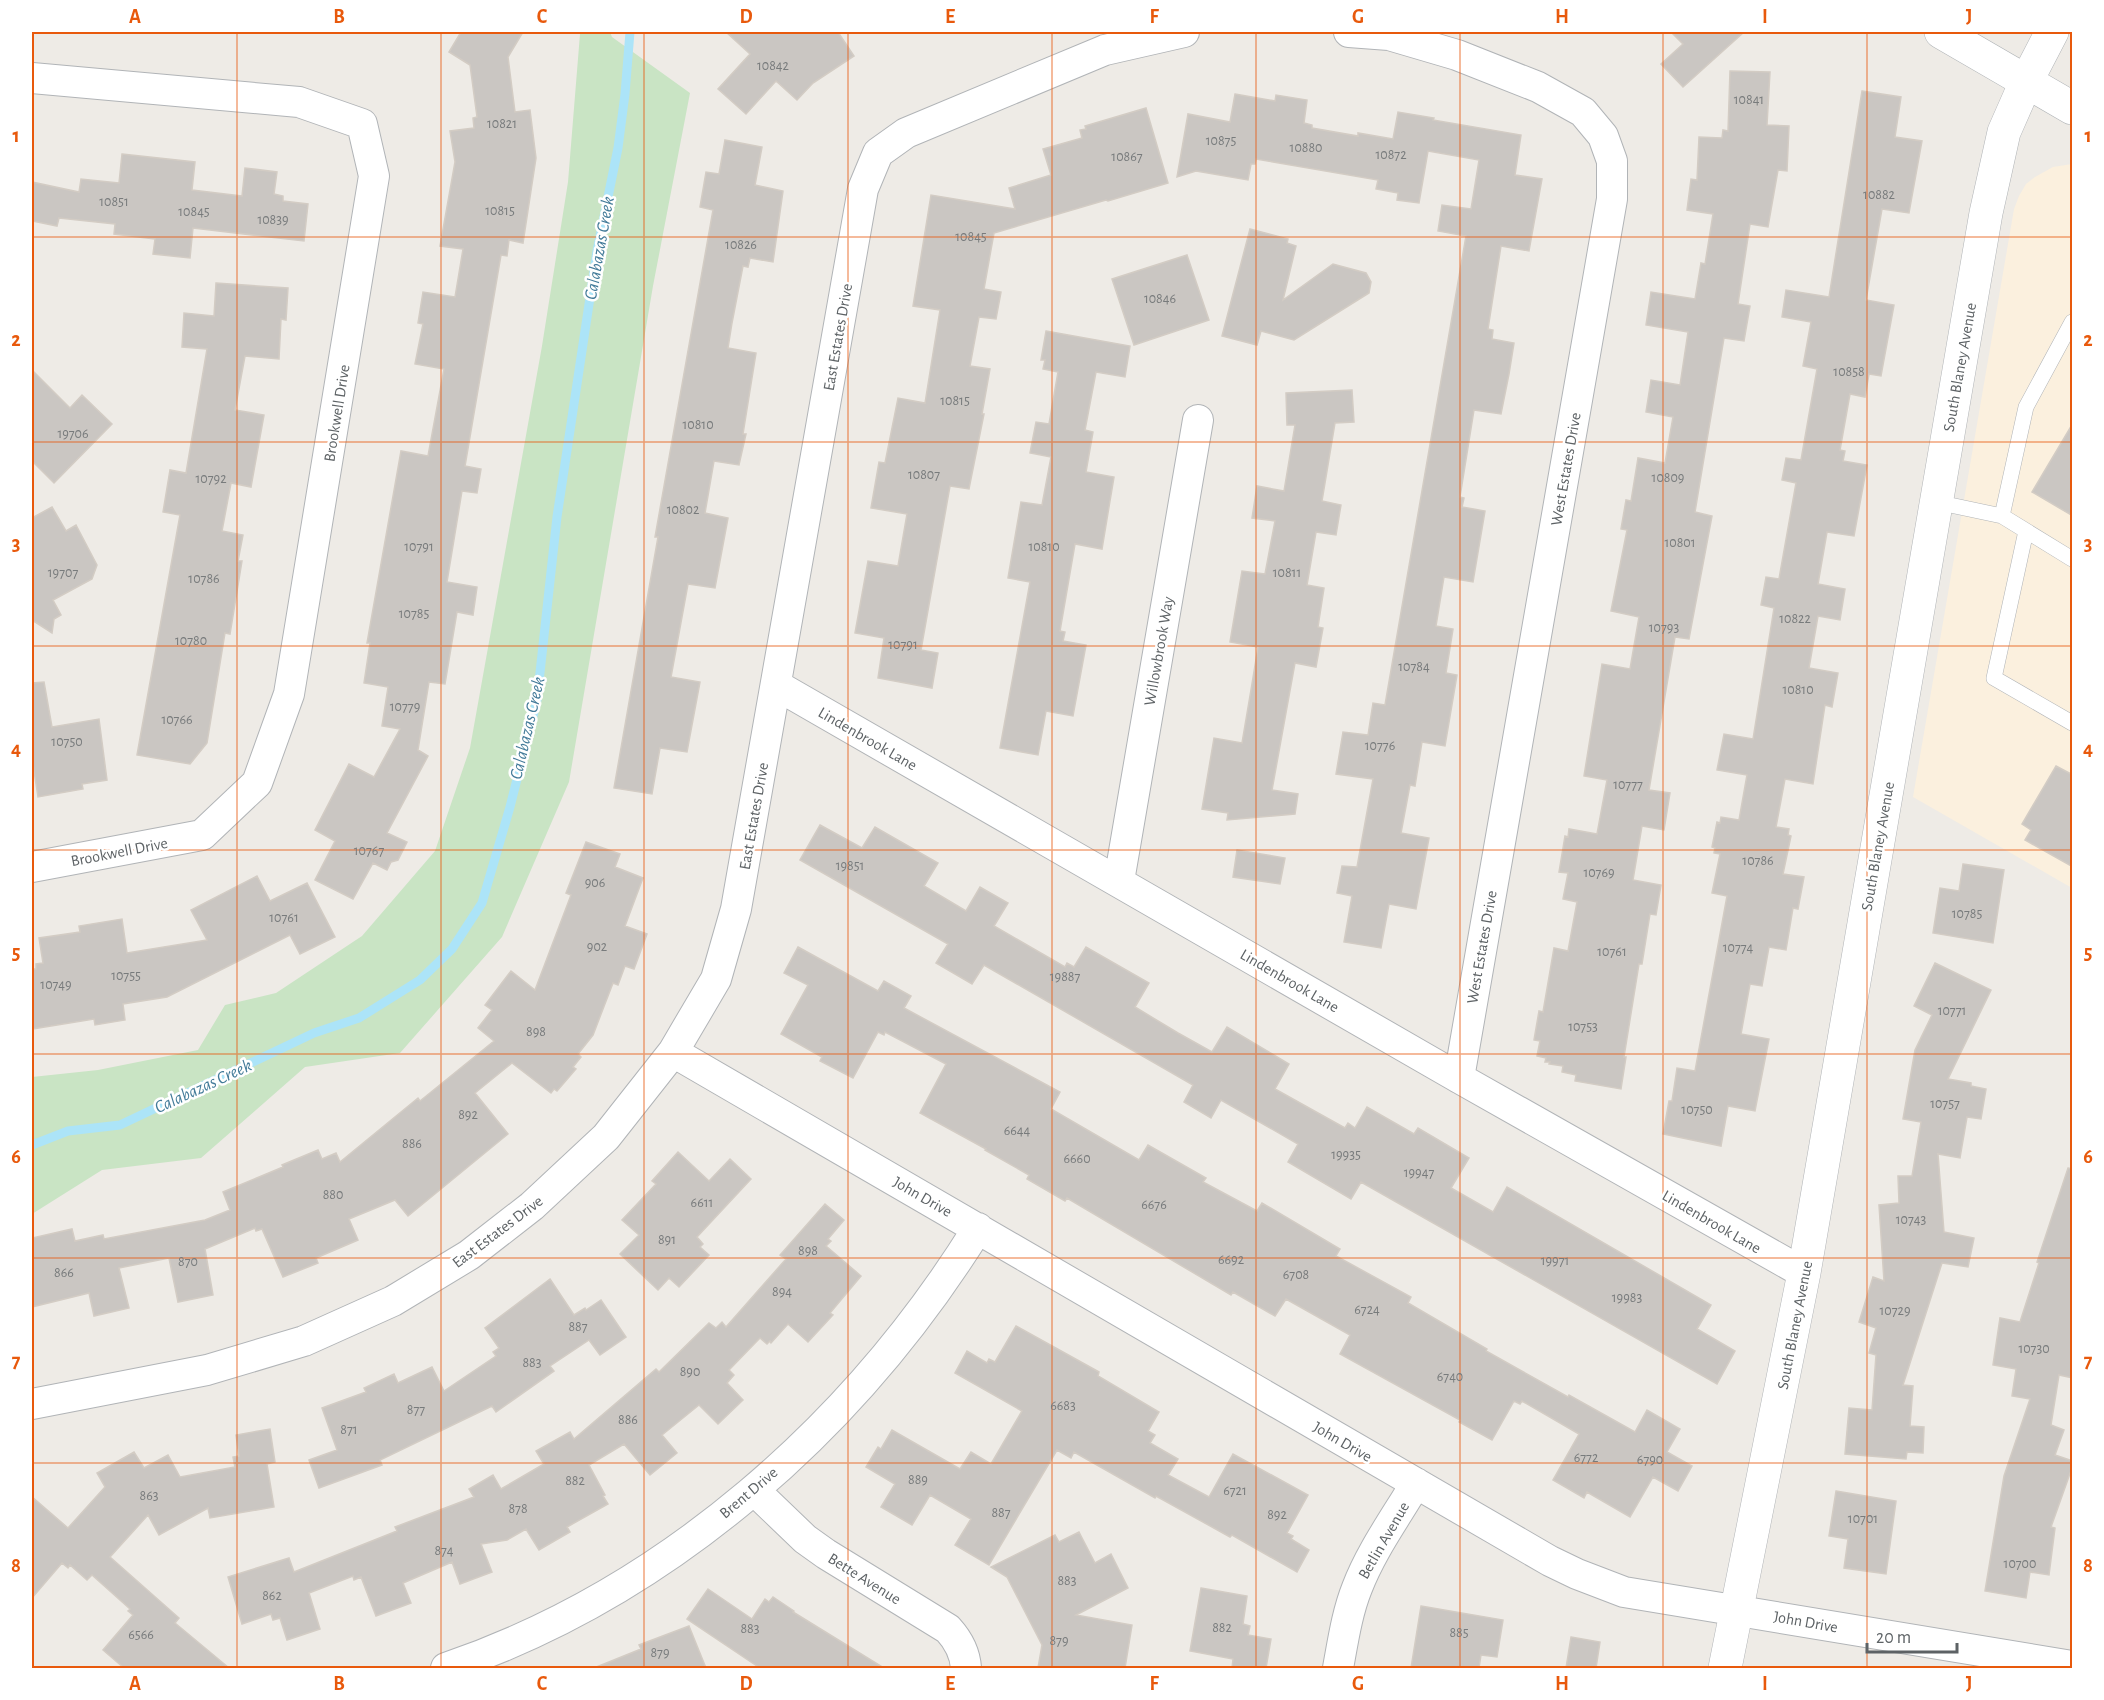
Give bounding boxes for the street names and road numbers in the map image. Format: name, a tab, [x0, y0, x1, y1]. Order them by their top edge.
street label: East Estates Drive	[821, 282, 855, 392]
street label: South Blaney Avenue	[1941, 301, 1980, 433]
street label: Brookwell Drive	[321, 363, 353, 463]
street label: West Estates Drive	[1548, 411, 1584, 527]
street label: Willowbrook Way	[1141, 595, 1177, 707]
street label: Lindenbrook Lane	[815, 704, 920, 774]
street label: East Estates Drive	[737, 761, 771, 871]
street label: South Blaney Avenue	[1859, 780, 1898, 912]
street label: Brookwell Drive	[69, 835, 169, 869]
street label: West Estates Drive	[1464, 889, 1500, 1005]
street label: Lindenbrook Lane	[1237, 946, 1342, 1016]
street label: John Drive	[890, 1174, 955, 1220]
street label: Lindenbrook Lane	[1659, 1187, 1764, 1257]
street label: East Estates Drive	[449, 1193, 546, 1271]
street label: South Blaney Avenue	[1775, 1259, 1816, 1391]
street label: John Drive	[1310, 1419, 1375, 1465]
street label: Brent Drive	[717, 1464, 781, 1521]
street label: Betlin Avenue	[1355, 1499, 1412, 1582]
street label: Bette Avenue	[825, 1550, 904, 1607]
street label: John Drive	[1773, 1608, 1839, 1635]

